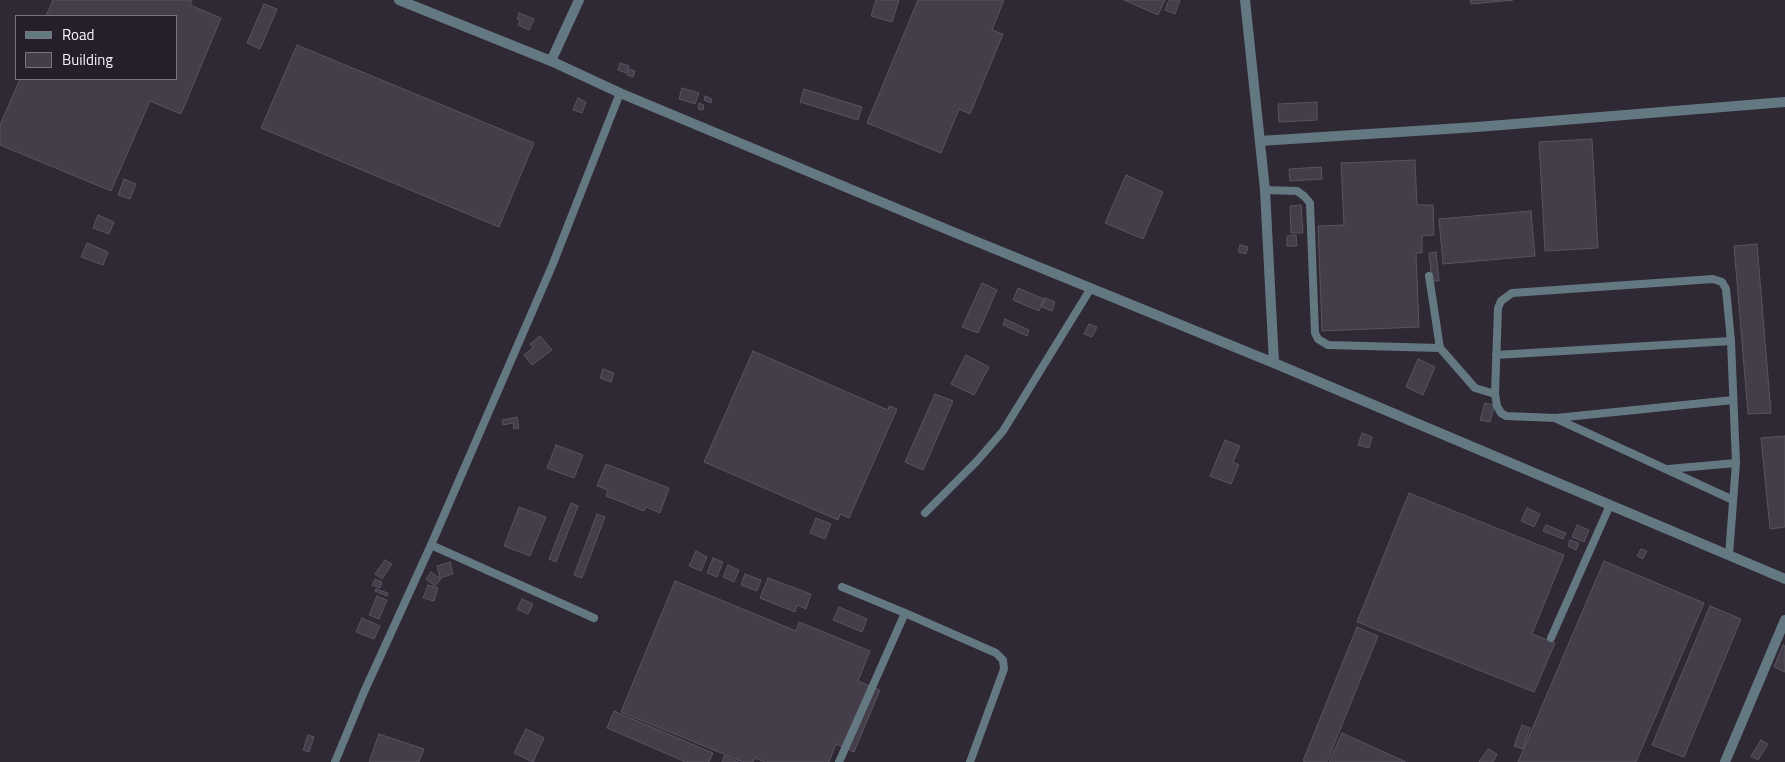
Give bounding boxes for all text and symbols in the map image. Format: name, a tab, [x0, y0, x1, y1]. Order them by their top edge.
legend	[15, 15, 178, 80]
text: Road	[62, 23, 94, 46]
text: Building	[62, 48, 113, 71]

